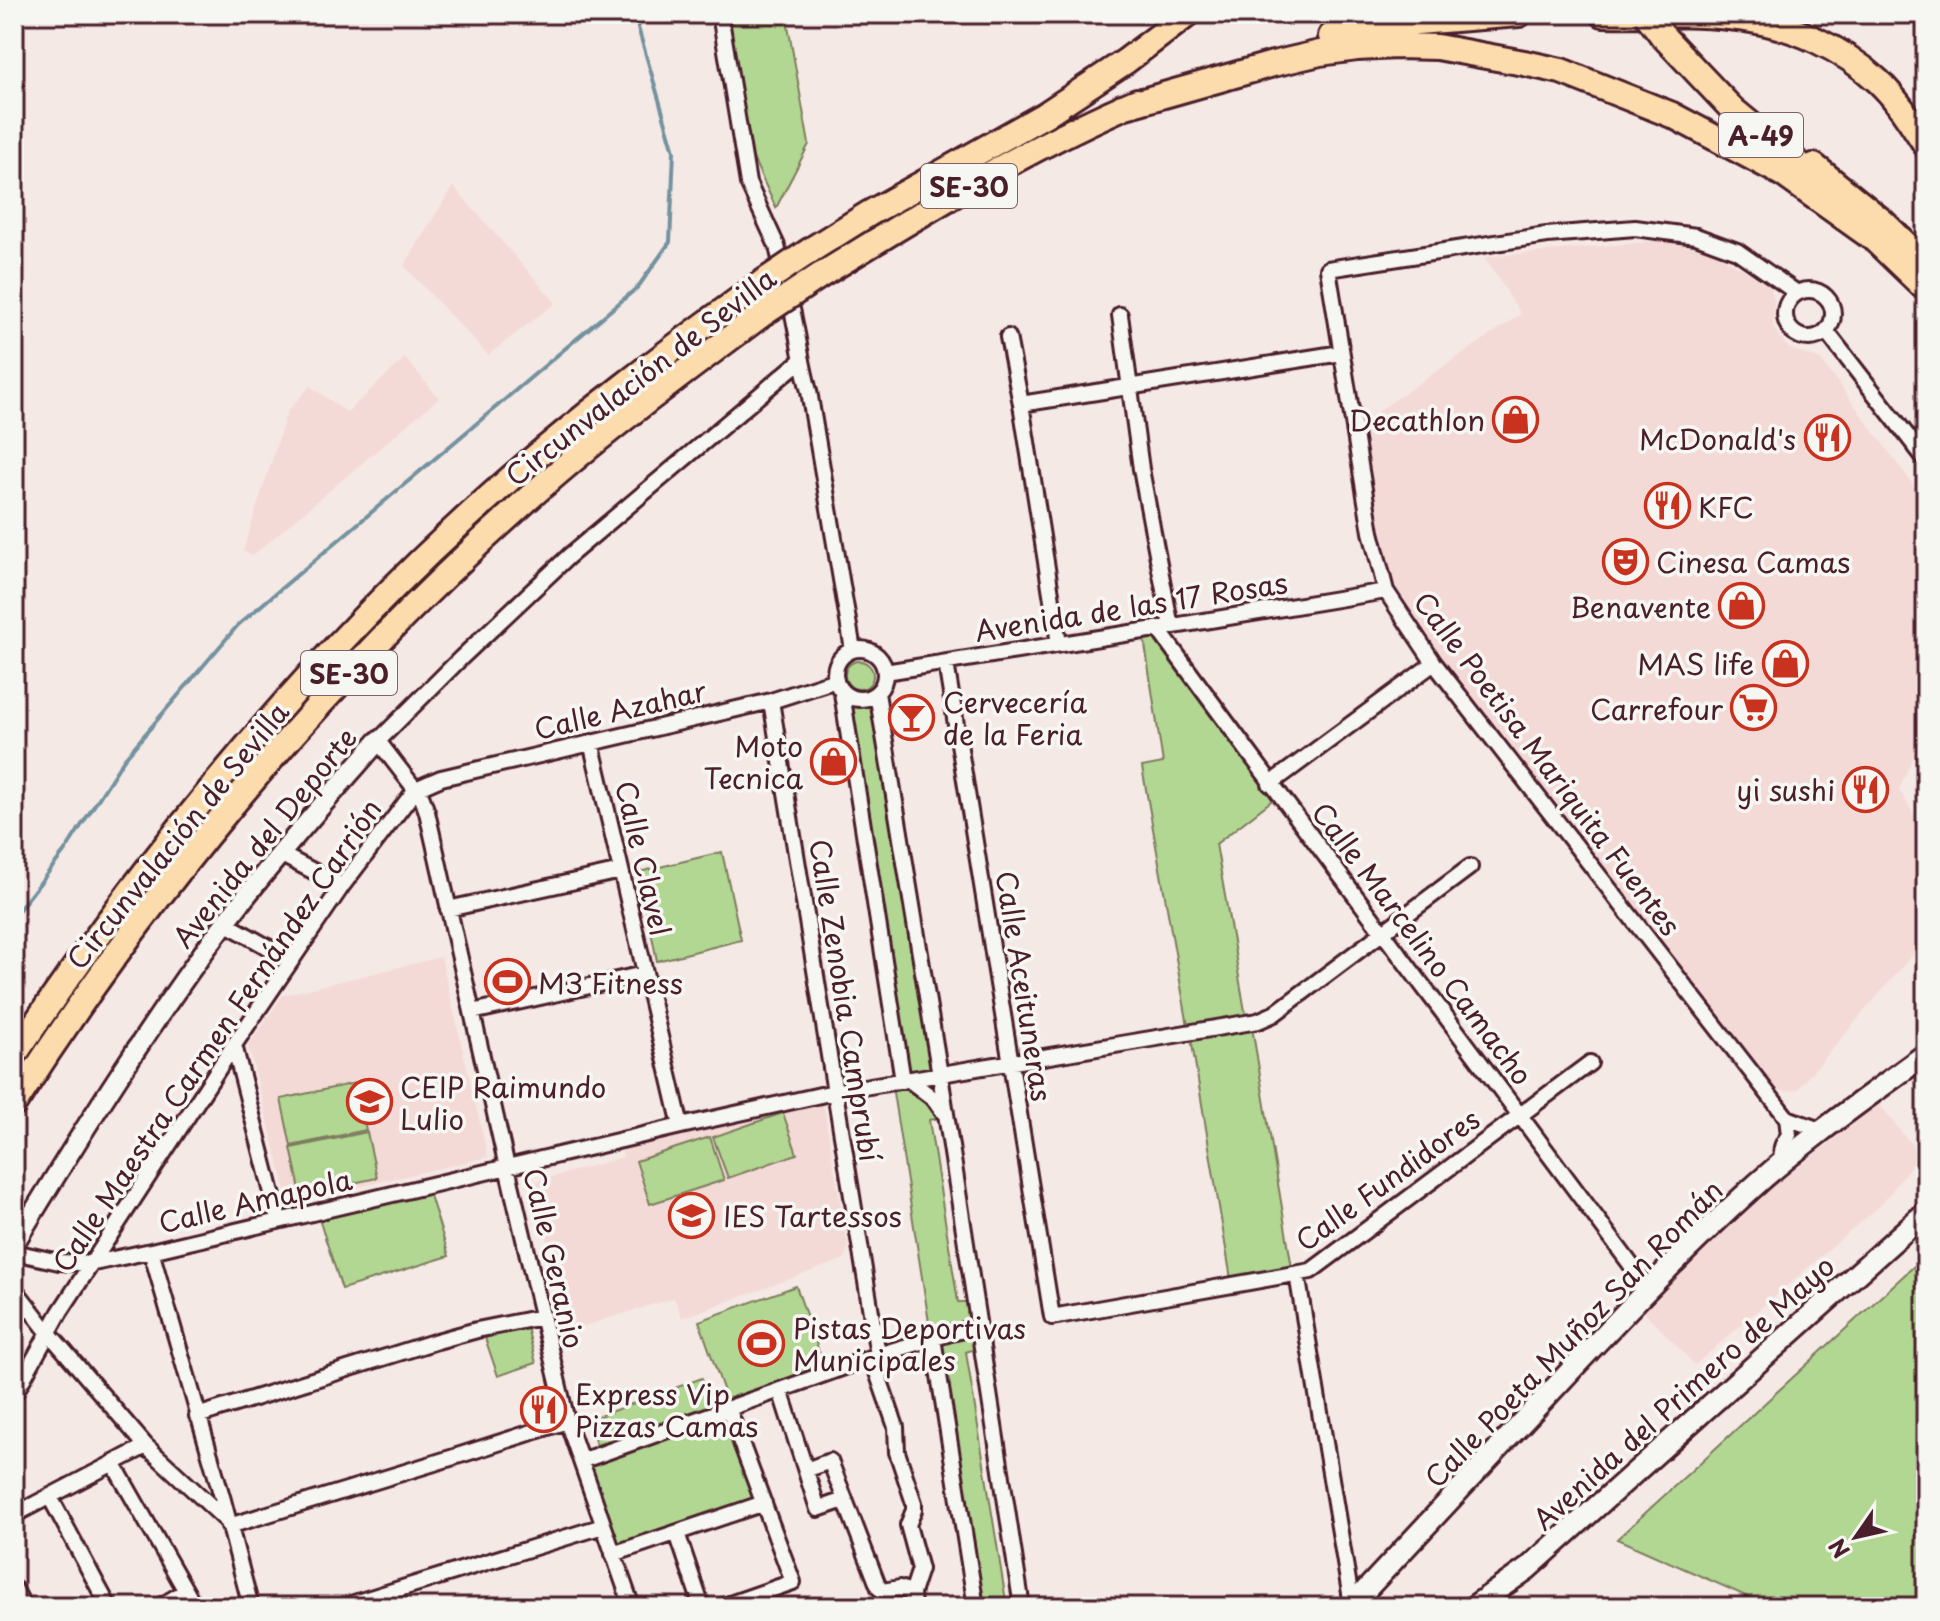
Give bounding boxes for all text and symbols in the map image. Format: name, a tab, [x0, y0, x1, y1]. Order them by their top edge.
road number: A-49	[1719, 113, 1803, 157]
road number: SE-30	[921, 164, 1017, 208]
street label: Circunvalación de Sevilla	[495, 256, 785, 496]
shop icon: Decathlon	[1492, 395, 1540, 443]
place label: Decathlon	[1349, 398, 1485, 441]
restaurant icon: McDonald's	[1803, 414, 1851, 462]
place label: McDonald's	[1639, 417, 1796, 460]
restaurant icon: KFC	[1643, 482, 1691, 530]
place label: KFC	[1698, 485, 1754, 528]
theatre icon: Cinesa Camas	[1601, 537, 1649, 585]
place label: Cinesa Camas	[1656, 540, 1850, 583]
street label: Avenida de las 17 Rosas	[972, 560, 1290, 652]
street label: Calle Poetisa Mariquita Fuentes	[1404, 582, 1692, 944]
shop icon: Benavente	[1718, 582, 1766, 630]
place label: Benavente	[1570, 585, 1711, 628]
shop icon: MAS life	[1761, 639, 1809, 687]
place label: MAS life	[1637, 642, 1754, 685]
road number: SE-30	[301, 651, 397, 695]
street label: Calle Azahar	[530, 668, 711, 750]
place label: Cervecería de la Feria	[943, 680, 1087, 755]
supermarket icon: Carrefour	[1730, 684, 1778, 732]
place label: Carrefour	[1590, 687, 1723, 730]
street label: Circunvalación de Sevilla	[55, 691, 299, 978]
bar icon: Cervecería de la Feria	[888, 693, 936, 741]
street label: Avenida del Deporte	[161, 717, 367, 957]
place label: Moto Tecnica	[703, 724, 803, 799]
shop icon: Moto Tecnica	[810, 737, 858, 785]
restaurant icon: yi sushi	[1842, 765, 1890, 813]
place label: yi sushi	[1736, 768, 1835, 811]
street label: Calle Clavel	[605, 776, 683, 940]
street label: Calle Maestra Carmen Fernández Carrión	[41, 790, 391, 1280]
street label: Calle Marcelino Camacho	[1302, 792, 1544, 1094]
street label: Calle Zenobia Camprubí	[799, 836, 893, 1164]
street label: Calle Aceituneras	[986, 868, 1064, 1104]
sports icon: M3 Fitness	[483, 958, 531, 1006]
place label: M3 Fitness	[538, 961, 683, 1004]
place label: CEIP Raimundo Lulio	[400, 1065, 606, 1140]
school or university icon: CEIP Raimundo Lulio	[345, 1078, 393, 1126]
street label: Calle Fundidores	[1286, 1097, 1488, 1261]
street label: Calle Amapola	[154, 1157, 356, 1243]
street label: Calle Geranio	[513, 1164, 597, 1352]
street label: Calle Poeta Muñoz San Román	[1414, 1169, 1732, 1497]
school or university icon: IES Tartessos	[668, 1191, 716, 1239]
place label: IES Tartessos	[723, 1194, 902, 1237]
street label: Avenida del Primero de Mayo	[1523, 1244, 1843, 1540]
place label: Pistas Deportivas Municipales	[793, 1306, 1026, 1381]
sports icon: Pistas Deportivas Municipales	[738, 1319, 786, 1367]
place label: Express Vip Pizzas Camas	[575, 1372, 758, 1447]
restaurant icon: Express Vip Pizzas Camas	[520, 1385, 568, 1433]
north arrow	[1816, 1497, 1896, 1577]
text: N	[1820, 1533, 1857, 1565]

